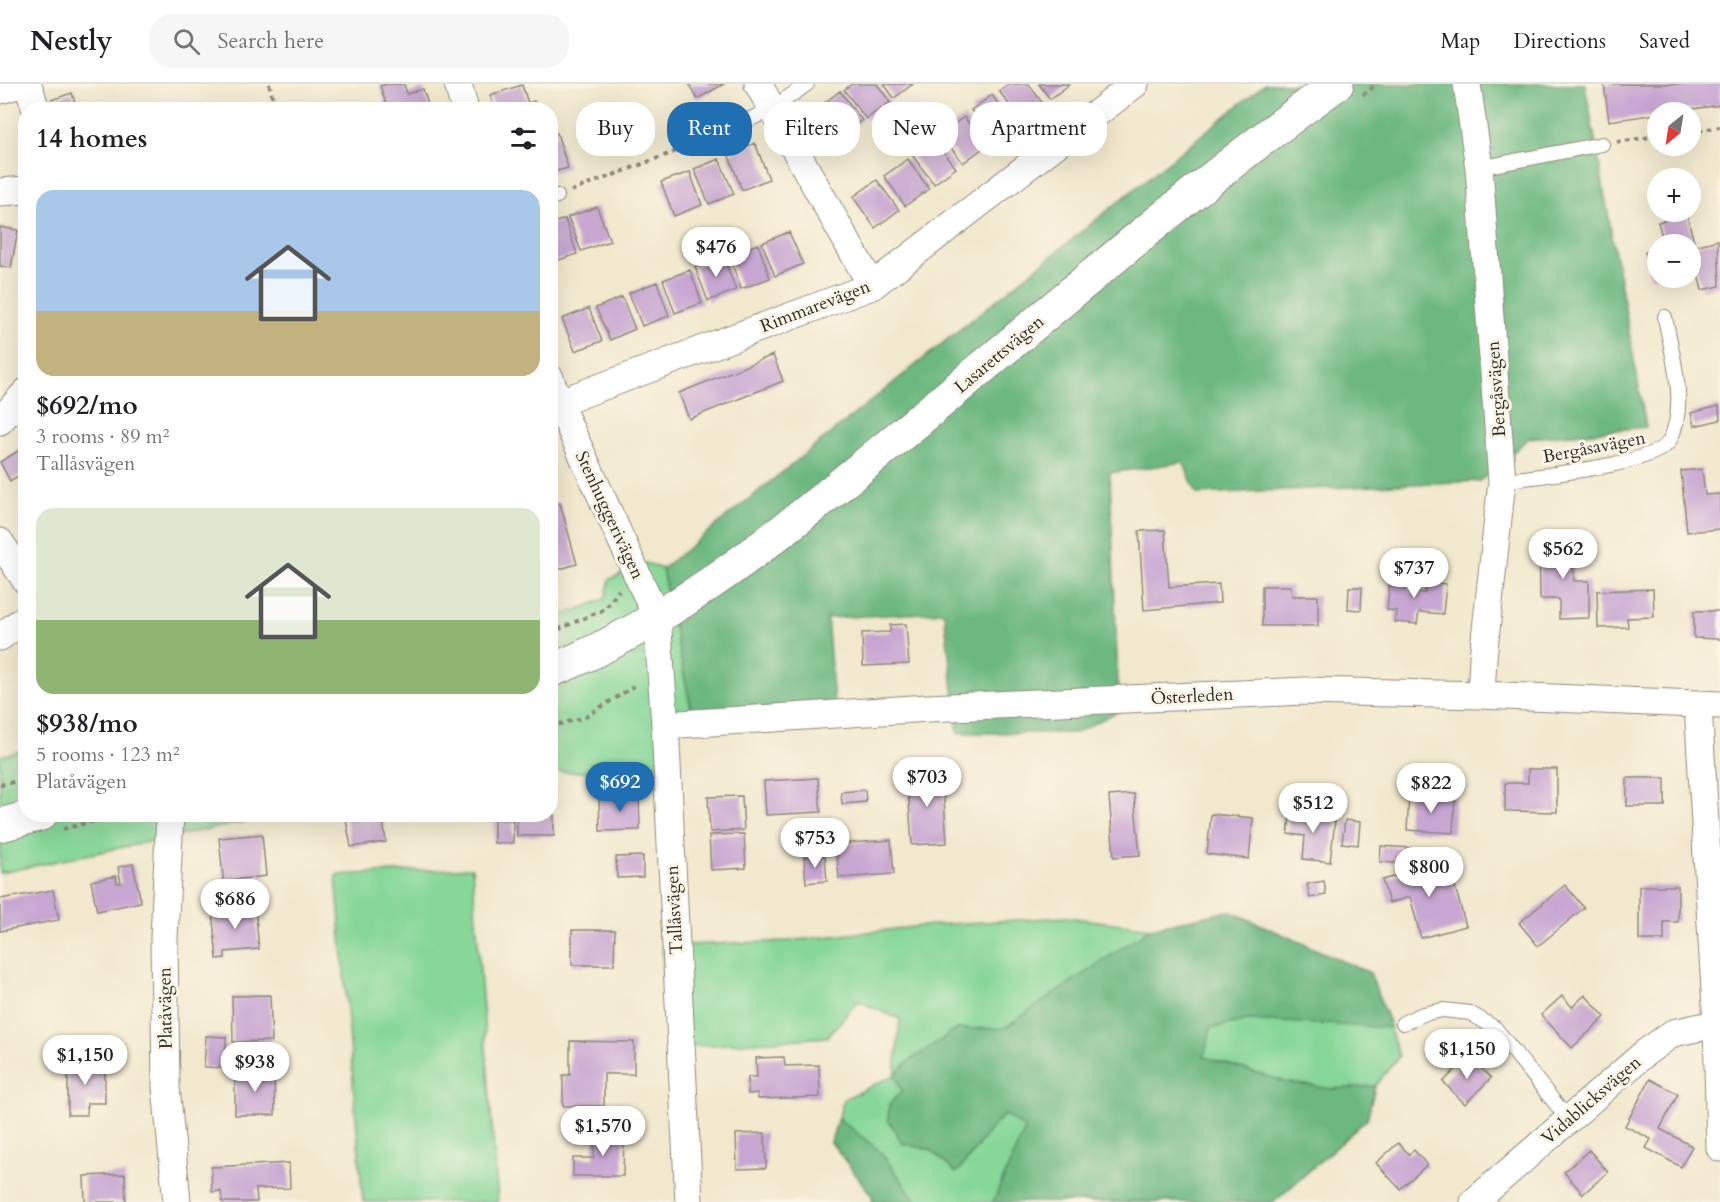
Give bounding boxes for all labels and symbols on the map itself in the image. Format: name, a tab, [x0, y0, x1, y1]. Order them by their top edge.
north arrow	[1647, 102, 1701, 156]
pin: $476	[680, 227, 752, 278]
street label: Rimmarevägen	[757, 274, 875, 339]
street label: Lasarettsvägen	[949, 309, 1050, 399]
street label: Bergåsvägen	[1481, 339, 1512, 438]
street label: Bergåsavägen	[1541, 425, 1648, 470]
street label: Stenhuggerivägen	[569, 447, 650, 584]
pin: $562	[1527, 529, 1599, 580]
pin: $737	[1378, 548, 1450, 599]
street label: Österleden	[1150, 682, 1235, 711]
pin: $703	[891, 757, 963, 808]
pin: $692	[584, 762, 656, 813]
pin: $822	[1395, 763, 1467, 814]
pin: $512	[1277, 783, 1349, 834]
pin: $753	[779, 818, 851, 869]
pin: $800	[1393, 847, 1465, 898]
street label: Tallåsvägen	[660, 864, 689, 955]
pin: $686	[199, 879, 271, 930]
street label: Platåvägen	[152, 966, 179, 1049]
pin: $1,150	[1418, 1029, 1516, 1080]
pin: $1,150	[36, 1035, 134, 1086]
pin: $938	[219, 1042, 291, 1093]
street label: Vidablicksvägen	[1536, 1050, 1647, 1151]
pin: $1,570	[554, 1106, 652, 1157]

